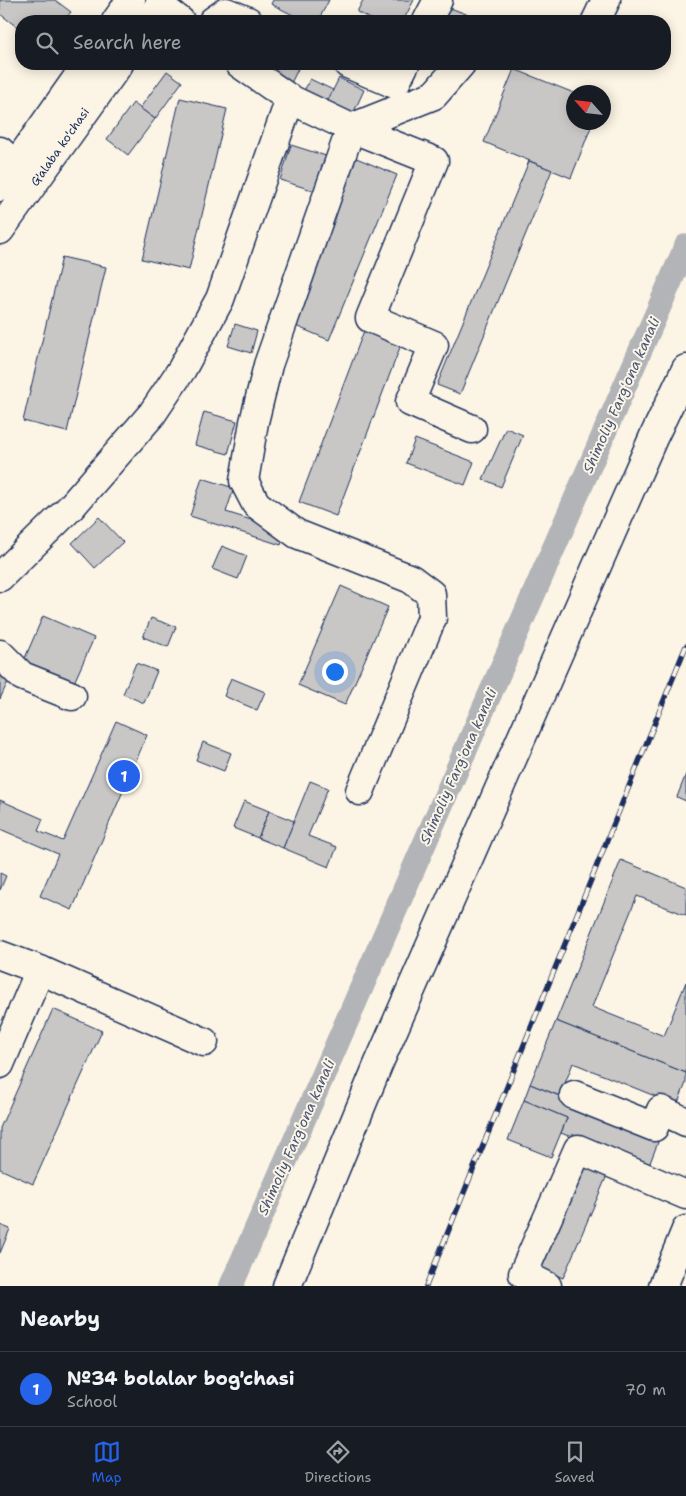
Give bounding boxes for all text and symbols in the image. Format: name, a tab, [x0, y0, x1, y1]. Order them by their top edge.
search box	[15, 15, 671, 70]
icon: search	[33, 29, 61, 57]
text: Search here	[73, 30, 182, 55]
north arrow	[566, 85, 611, 130]
street label: G'alaba ko'chasi	[27, 105, 93, 189]
water label: Shimoliy Fargʻona kanali	[579, 314, 664, 476]
your location	[322, 659, 348, 685]
water label: Shimoliy Fargʻona kanali	[416, 685, 501, 847]
pin: 1	[108, 757, 140, 795]
water label: Shimoliy Fargʻona kanali	[254, 1056, 339, 1218]
text: Nearby	[20, 1305, 100, 1333]
text: №34 bolalar bog'chasi	[67, 1366, 295, 1391]
text: 1	[32, 1379, 40, 1400]
text: 70 m	[625, 1379, 666, 1400]
text: School	[67, 1391, 117, 1412]
tab: Map	[92, 1438, 122, 1486]
tab: Directions	[305, 1438, 371, 1486]
tab: Saved	[555, 1438, 594, 1486]

